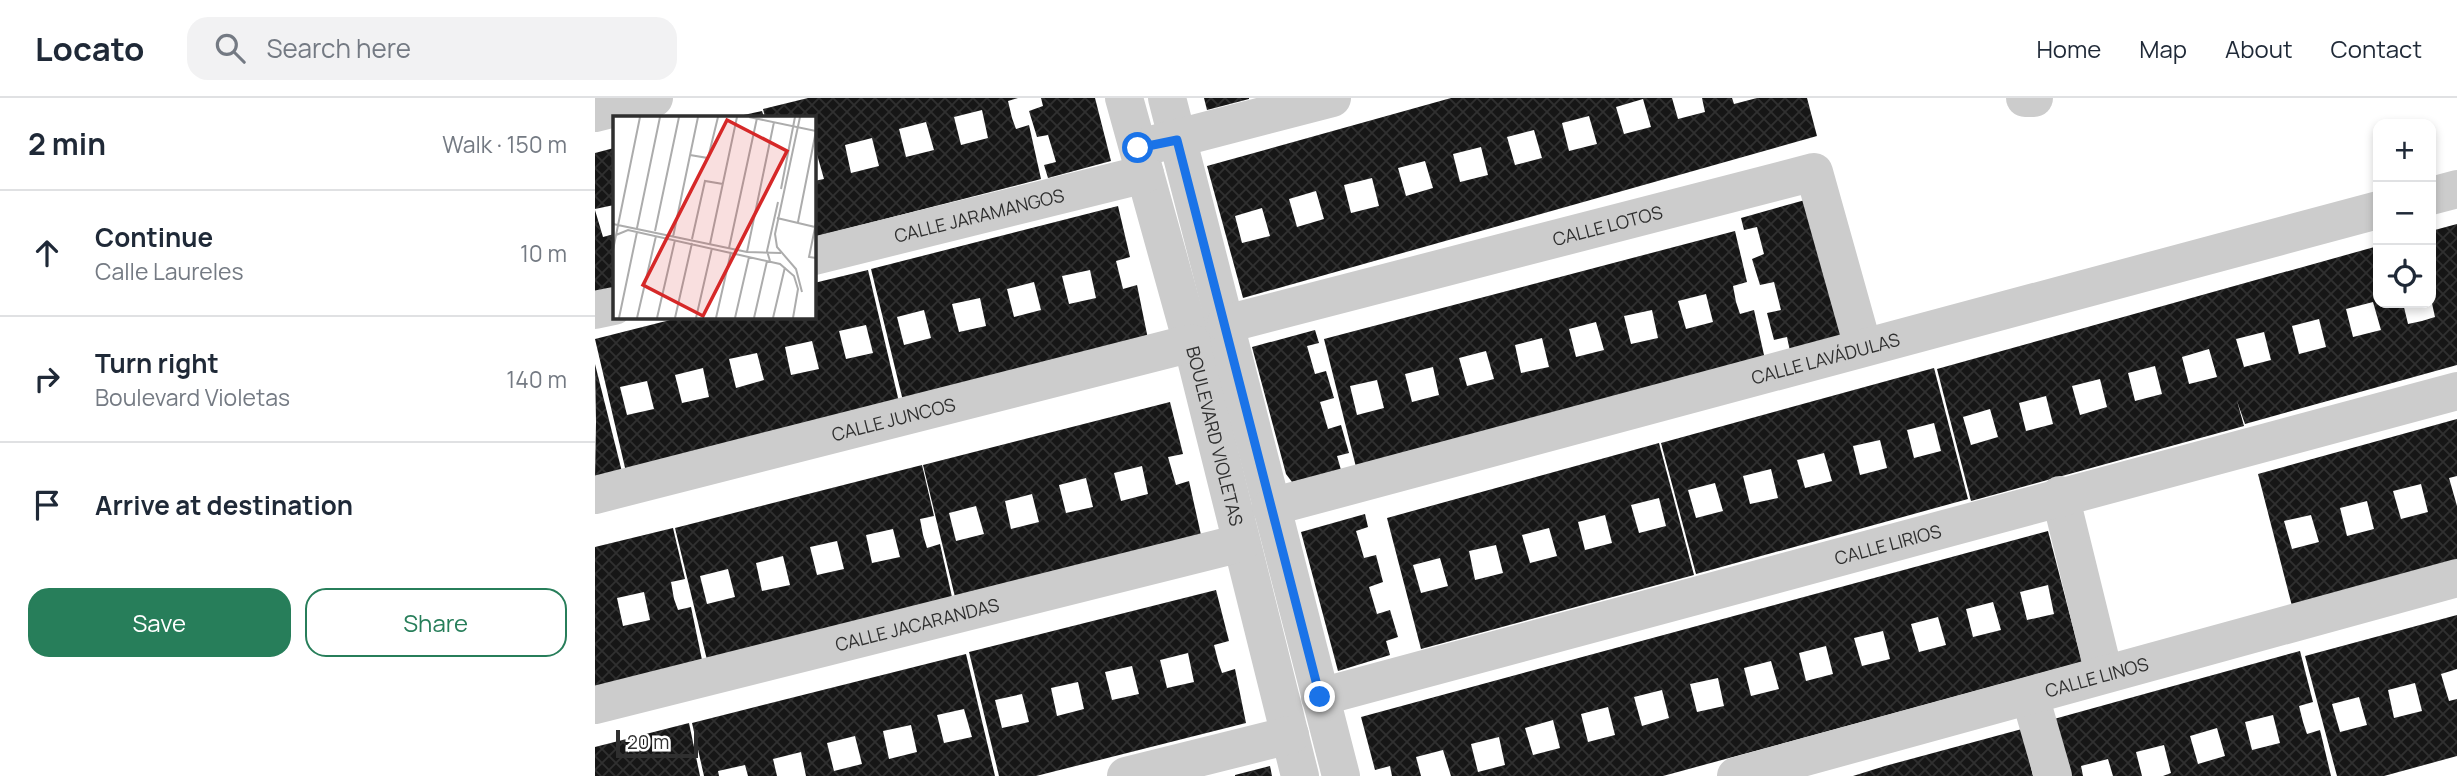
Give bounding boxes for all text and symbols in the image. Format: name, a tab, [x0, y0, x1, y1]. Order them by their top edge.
search box	[187, 17, 677, 80]
text: Locato	[35, 26, 145, 71]
icon: search	[211, 29, 249, 67]
text: Search here	[267, 30, 411, 66]
text: Home	[2036, 32, 2101, 65]
text: Map	[2139, 32, 2187, 65]
text: About	[2225, 32, 2293, 65]
text: Contact	[2331, 32, 2422, 65]
inset map	[613, 116, 815, 318]
map controls	[2373, 119, 2436, 308]
button: +	[2373, 119, 2436, 182]
text: 2 min	[28, 123, 106, 164]
text: Walk · 150 m	[442, 128, 567, 160]
route start	[1122, 132, 1153, 163]
button: −	[2373, 182, 2436, 245]
street label: CALLE JARAMANGOS	[892, 183, 1066, 248]
street label: CALLE LOTOS	[1550, 200, 1665, 251]
text: Continue	[95, 219, 213, 255]
icon: ahead	[28, 234, 66, 272]
text: 10 m	[520, 237, 567, 269]
button: locate	[2373, 245, 2436, 308]
text: Calle Laureles	[95, 255, 244, 287]
street label: CALLE LAVÁDULAS	[1749, 327, 1902, 390]
street label: BOULEVARD VIOLETAS	[1181, 344, 1249, 528]
text: Turn right	[95, 345, 219, 381]
icon: right	[28, 360, 66, 398]
text: 140 m	[506, 363, 567, 395]
text: Boulevard Violetas	[95, 381, 290, 413]
street label: CALLE JUNCOS	[829, 392, 958, 446]
icon: arrive	[28, 486, 66, 524]
text: Arrive at destination	[95, 487, 353, 523]
street label: CALLE LIRIOS	[1832, 518, 1944, 570]
button: Save	[28, 588, 291, 657]
button: Share	[305, 588, 567, 657]
street label: CALLE JACARANDAS	[833, 592, 1002, 656]
street label: CALLE LINOS	[2042, 651, 2151, 703]
route end	[1304, 681, 1335, 712]
scale bar	[616, 727, 698, 759]
text: 20 m	[627, 729, 669, 755]

